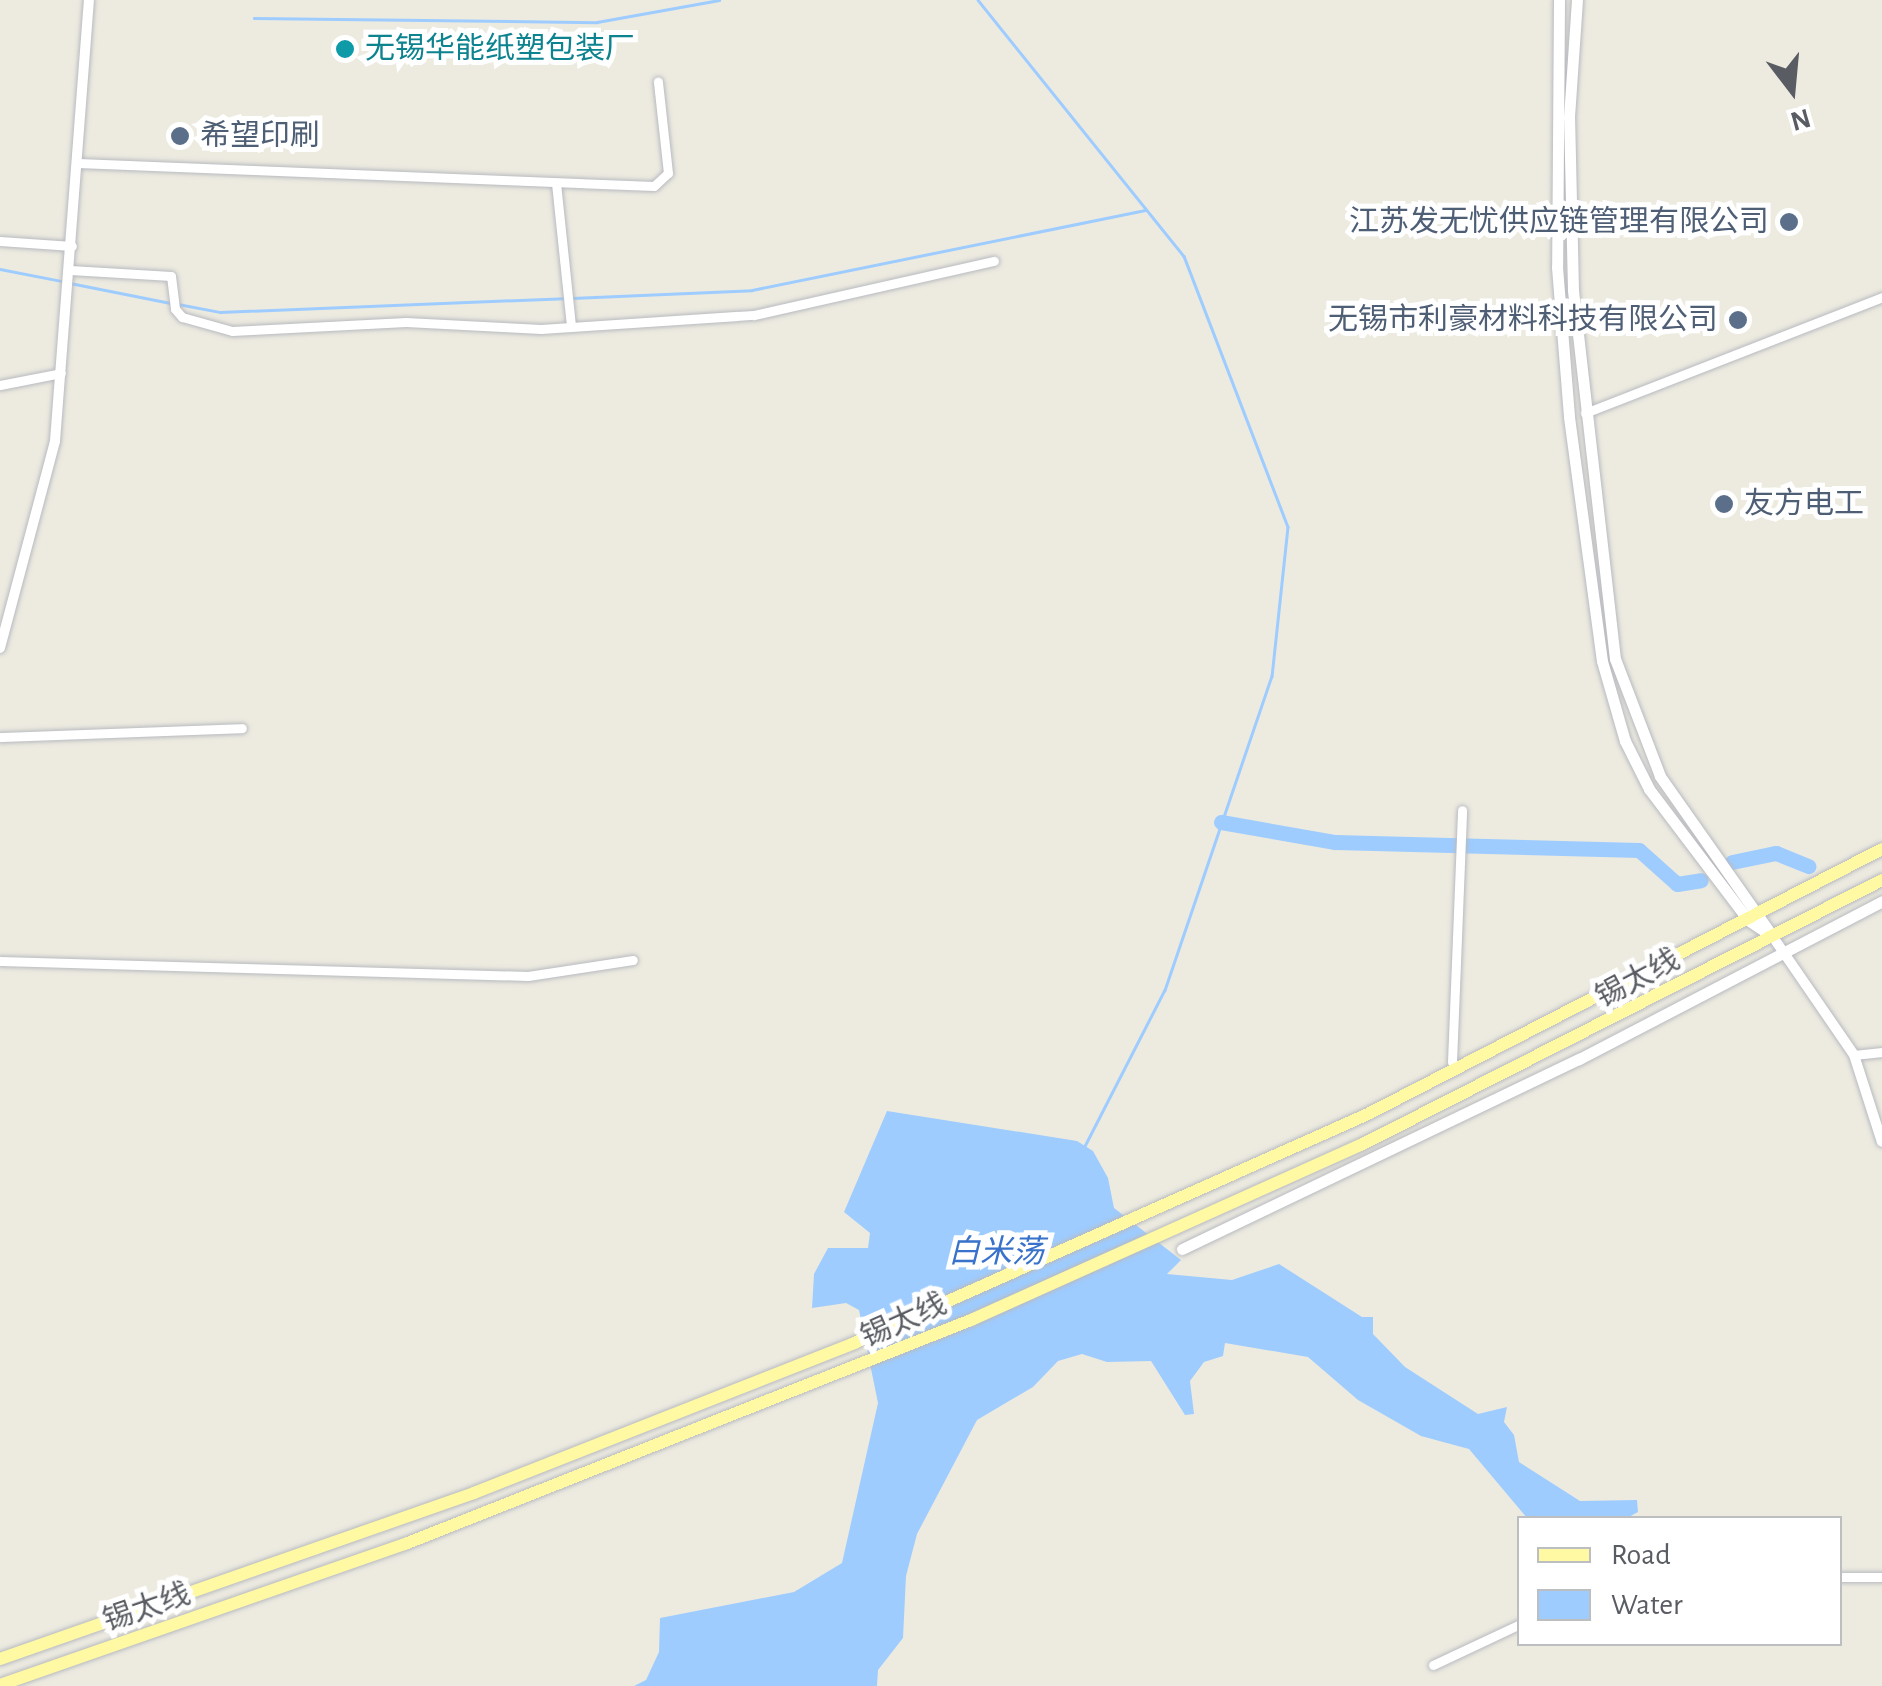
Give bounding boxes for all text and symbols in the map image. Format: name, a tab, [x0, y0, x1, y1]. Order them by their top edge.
place label: 无锡华能纸塑包装厂	[365, 31, 635, 67]
marker: 无锡华能纸塑包装厂	[334, 38, 356, 60]
north arrow	[1742, 40, 1842, 140]
text: N	[1787, 103, 1813, 135]
place label: 希望印刷	[200, 118, 320, 154]
marker: 希望印刷	[169, 125, 191, 147]
place label: 江苏发无忧供应链管理有限公司	[1349, 204, 1769, 240]
marker: 江苏发无忧供应链管理有限公司	[1778, 211, 1800, 233]
place label: 无锡市利豪材料科技有限公司	[1328, 302, 1718, 338]
marker: 无锡市利豪材料科技有限公司	[1727, 309, 1749, 331]
place label: 友方电工	[1744, 486, 1864, 522]
marker: 友方电工	[1713, 493, 1735, 515]
street label: 锡太线	[1590, 942, 1686, 1016]
water label: 白米荡	[948, 1233, 1044, 1271]
street label: 锡太线	[856, 1286, 952, 1356]
legend	[1517, 1516, 1842, 1646]
text: Road	[1611, 1540, 1671, 1570]
street label: 锡太线	[99, 1576, 195, 1640]
text: Water	[1611, 1590, 1683, 1620]

